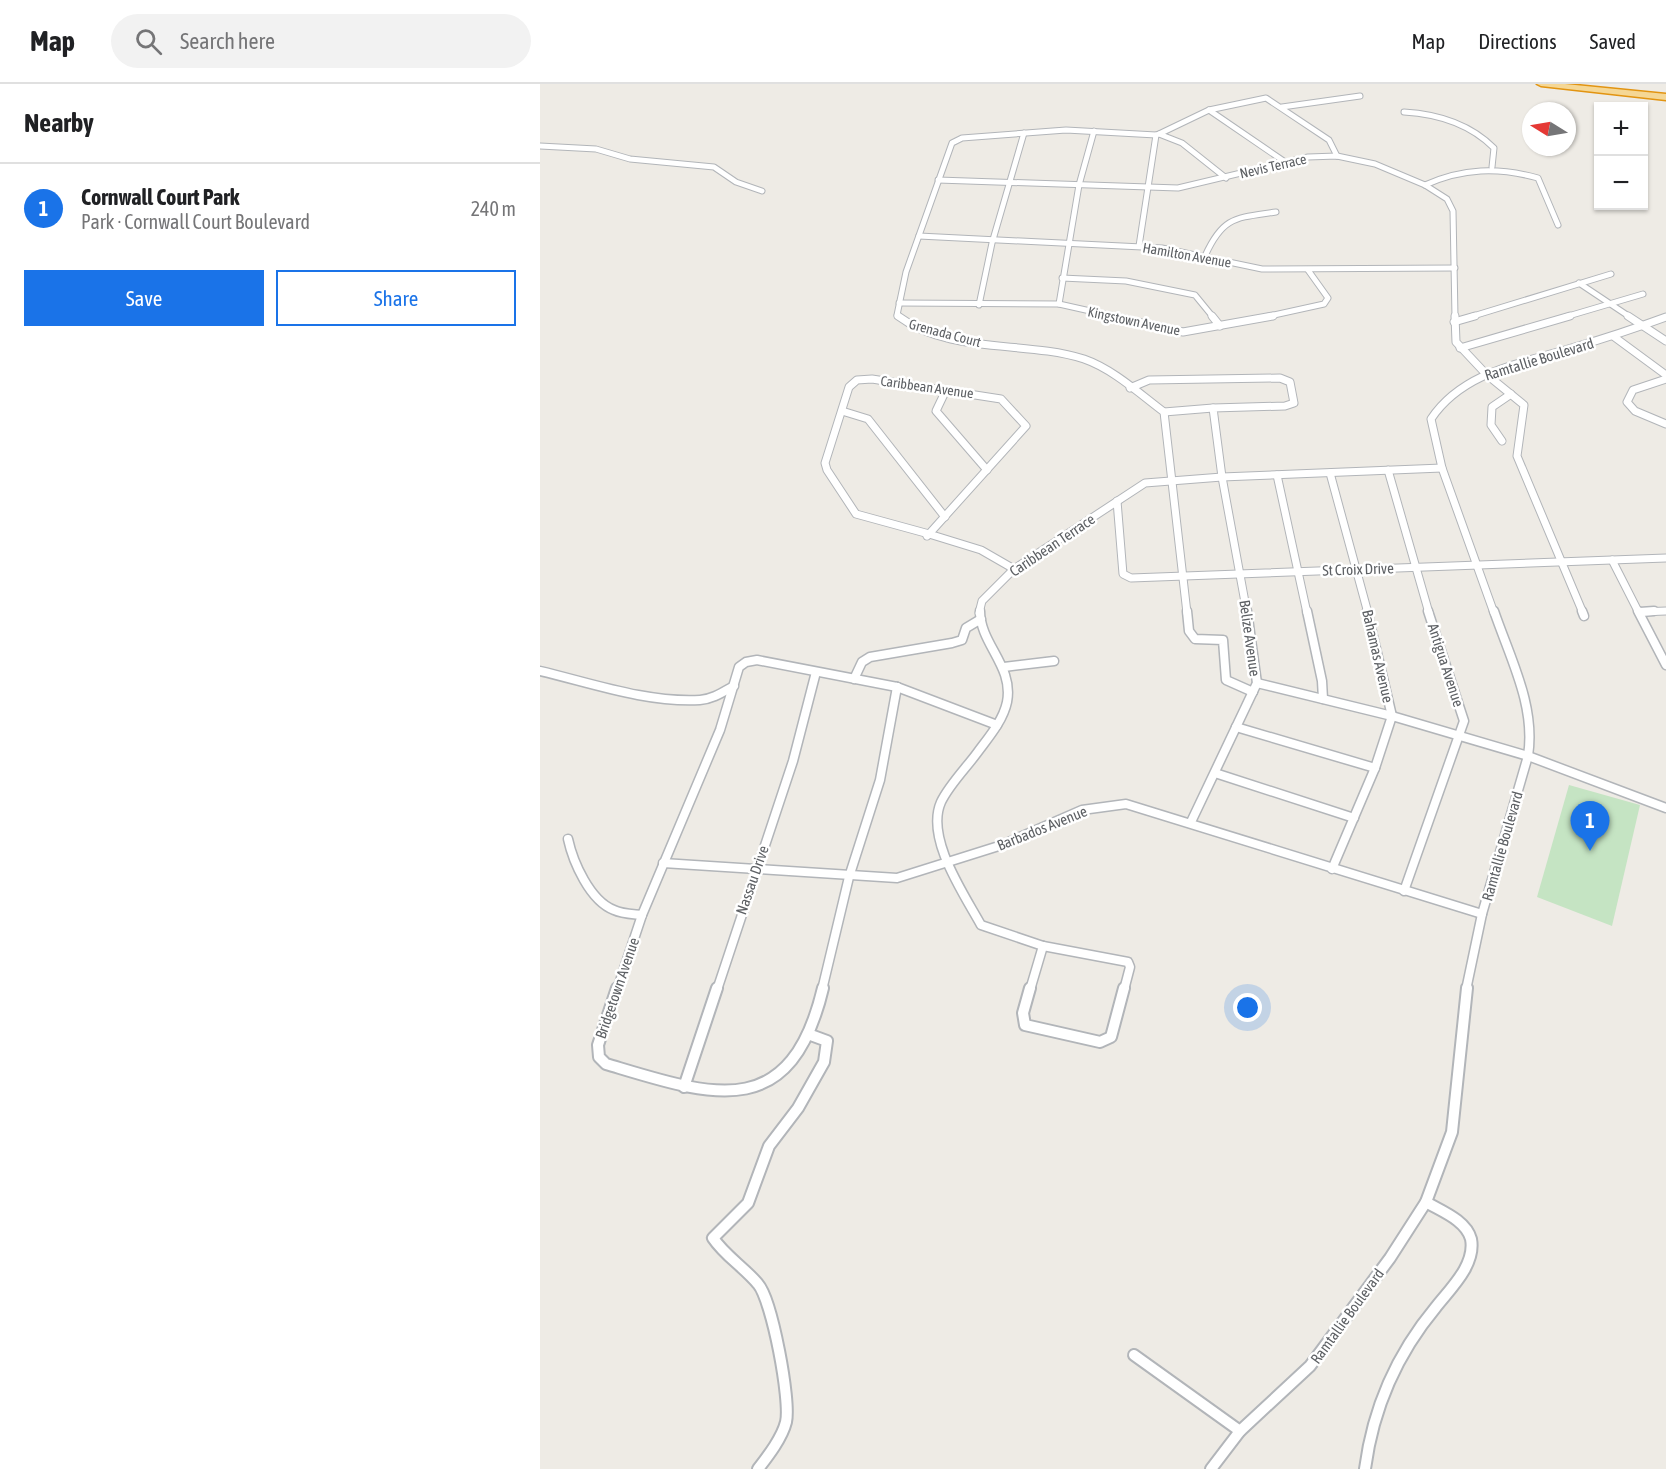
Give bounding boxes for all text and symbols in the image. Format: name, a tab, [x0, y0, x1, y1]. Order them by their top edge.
search box	[111, 14, 531, 68]
text: Map	[30, 25, 75, 57]
icon: search	[132, 25, 165, 58]
text: Search here	[180, 28, 275, 54]
text: Map	[1411, 29, 1445, 53]
text: Directions	[1478, 29, 1557, 53]
text: Saved	[1590, 29, 1636, 53]
north arrow	[1522, 102, 1576, 156]
map controls	[1594, 102, 1648, 210]
button: +	[1594, 102, 1648, 156]
text: Nearby	[24, 108, 94, 138]
street label: Nevis Terrace	[1238, 151, 1308, 181]
button: −	[1594, 156, 1648, 210]
text: Cornwall Court Park	[81, 184, 239, 210]
text: 1	[39, 197, 48, 220]
text: 240 m	[471, 197, 516, 220]
text: Park · Cornwall Court Boulevard	[81, 210, 310, 233]
street label: Hamilton Avenue	[1141, 239, 1233, 271]
button: Save	[24, 270, 264, 326]
button: Share	[276, 270, 516, 326]
street label: Kingstown Avenue	[1086, 303, 1182, 339]
street label: Grenada Court	[907, 316, 983, 350]
street label: Ramtallie Boulevard	[1482, 334, 1596, 384]
street label: Caribbean Avenue	[879, 373, 975, 401]
street label: Caribbean Terrace	[1006, 510, 1098, 580]
street label: St Croix Drive	[1322, 559, 1394, 579]
street label: Belize Avenue	[1236, 599, 1264, 677]
street label: Bahamas Avenue	[1359, 608, 1397, 704]
street label: Antigua Avenue	[1425, 621, 1468, 709]
street label: Ramtallie Boulevard	[1478, 789, 1526, 903]
street label: Barbados Avenue	[994, 802, 1090, 854]
pin: 1	[1570, 802, 1610, 851]
street label: Nassau Drive	[732, 843, 772, 917]
street label: Bridgetown Avenue	[592, 935, 642, 1041]
your location	[1233, 993, 1262, 1022]
street label: Ramtallie Boulevard	[1307, 1265, 1387, 1367]

